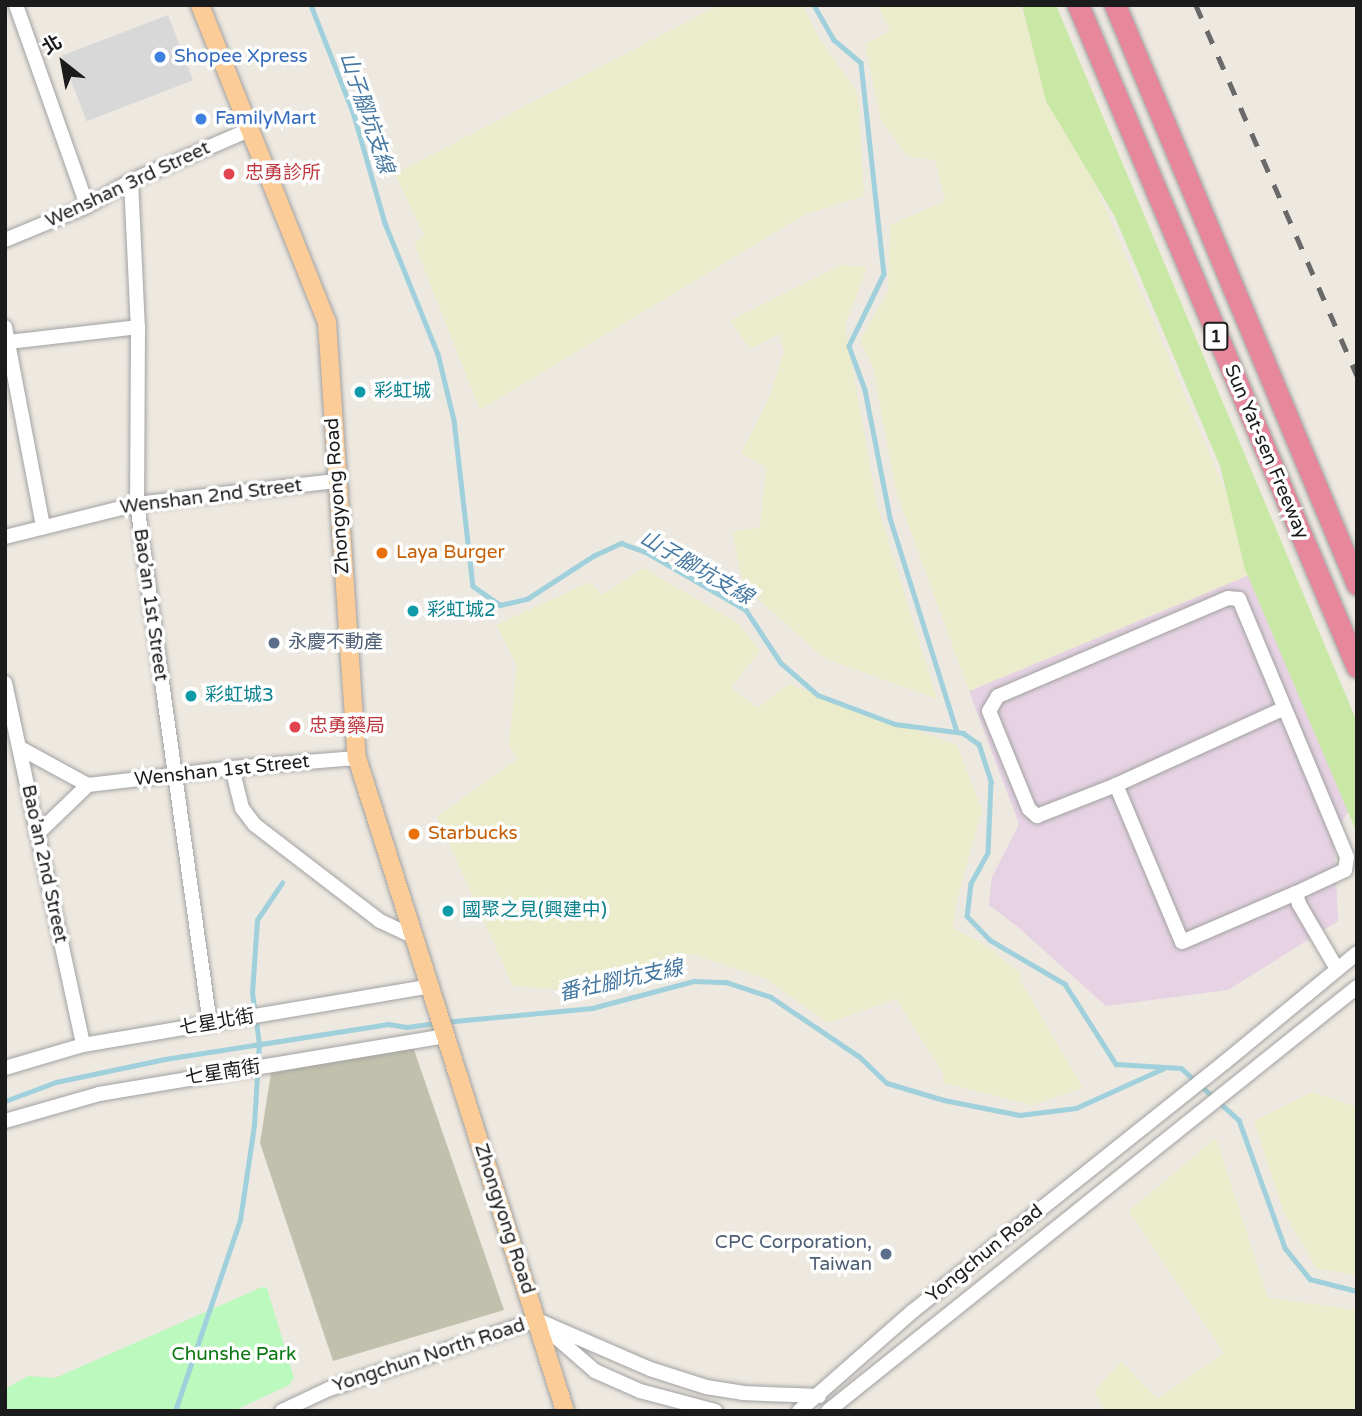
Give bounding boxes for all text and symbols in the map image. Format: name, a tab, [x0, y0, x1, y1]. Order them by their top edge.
north arrow	[28, 28, 98, 98]
text: 北	[38, 31, 66, 59]
place label: Shopee Xpress	[174, 46, 308, 68]
marker: Shopee Xpress	[152, 49, 168, 65]
water label: 山子腳坑支線	[334, 49, 398, 177]
place label: FamilyMart	[215, 108, 316, 130]
marker: FamilyMart	[193, 111, 209, 127]
street label: Wenshan 3rd Street	[42, 137, 214, 233]
place label: 忠勇診所	[245, 163, 321, 185]
marker: 忠勇診所	[219, 164, 239, 184]
road number: 1	[1202, 322, 1230, 350]
street label: Sun Yat-sen Freeway	[1219, 361, 1313, 543]
place label: 彩虹城	[374, 381, 431, 403]
marker: 彩虹城	[352, 384, 368, 400]
street label: Zhongyong Road	[321, 417, 355, 575]
street label: Wenshan 2nd Street	[119, 475, 303, 519]
water label: 山子腳坑支線	[635, 526, 757, 610]
street label: Bao’an 1st Street	[128, 527, 172, 683]
place label: Laya Burger	[396, 542, 505, 564]
marker: Laya Burger	[374, 545, 390, 561]
place label: 彩虹城2	[427, 600, 496, 622]
marker: 彩虹城2	[405, 603, 421, 619]
place label: 永慶不動產	[288, 632, 383, 654]
marker: 永慶不動產	[266, 635, 282, 651]
place label: 彩虹城3	[205, 685, 274, 707]
marker: 彩虹城3	[183, 688, 199, 704]
place label: 忠勇藥局	[309, 716, 385, 738]
marker: 忠勇藥局	[287, 719, 303, 735]
street label: Wenshan 1st Street	[133, 750, 311, 792]
street label: Bao’an 2nd Street	[16, 783, 72, 945]
place label: Starbucks	[428, 823, 518, 845]
marker: Starbucks	[406, 826, 422, 842]
place label: 國聚之見(興建中)	[462, 900, 607, 922]
marker: 國聚之見(興建中)	[440, 903, 456, 919]
water label: 番社腳坑支線	[557, 956, 685, 1006]
street label: 七星北街	[178, 1005, 256, 1041]
street label: 七星南街	[184, 1056, 262, 1090]
street label: Zhongyong Road	[469, 1141, 539, 1297]
street label: Yongchun Road	[922, 1200, 1048, 1308]
place label: CPC Corporation, Taiwan	[715, 1232, 872, 1276]
marker: CPC Corporation, Taiwan	[878, 1246, 894, 1262]
street label: Yongchun North Road	[330, 1314, 528, 1398]
park label: Chunshe Park	[172, 1344, 296, 1366]

